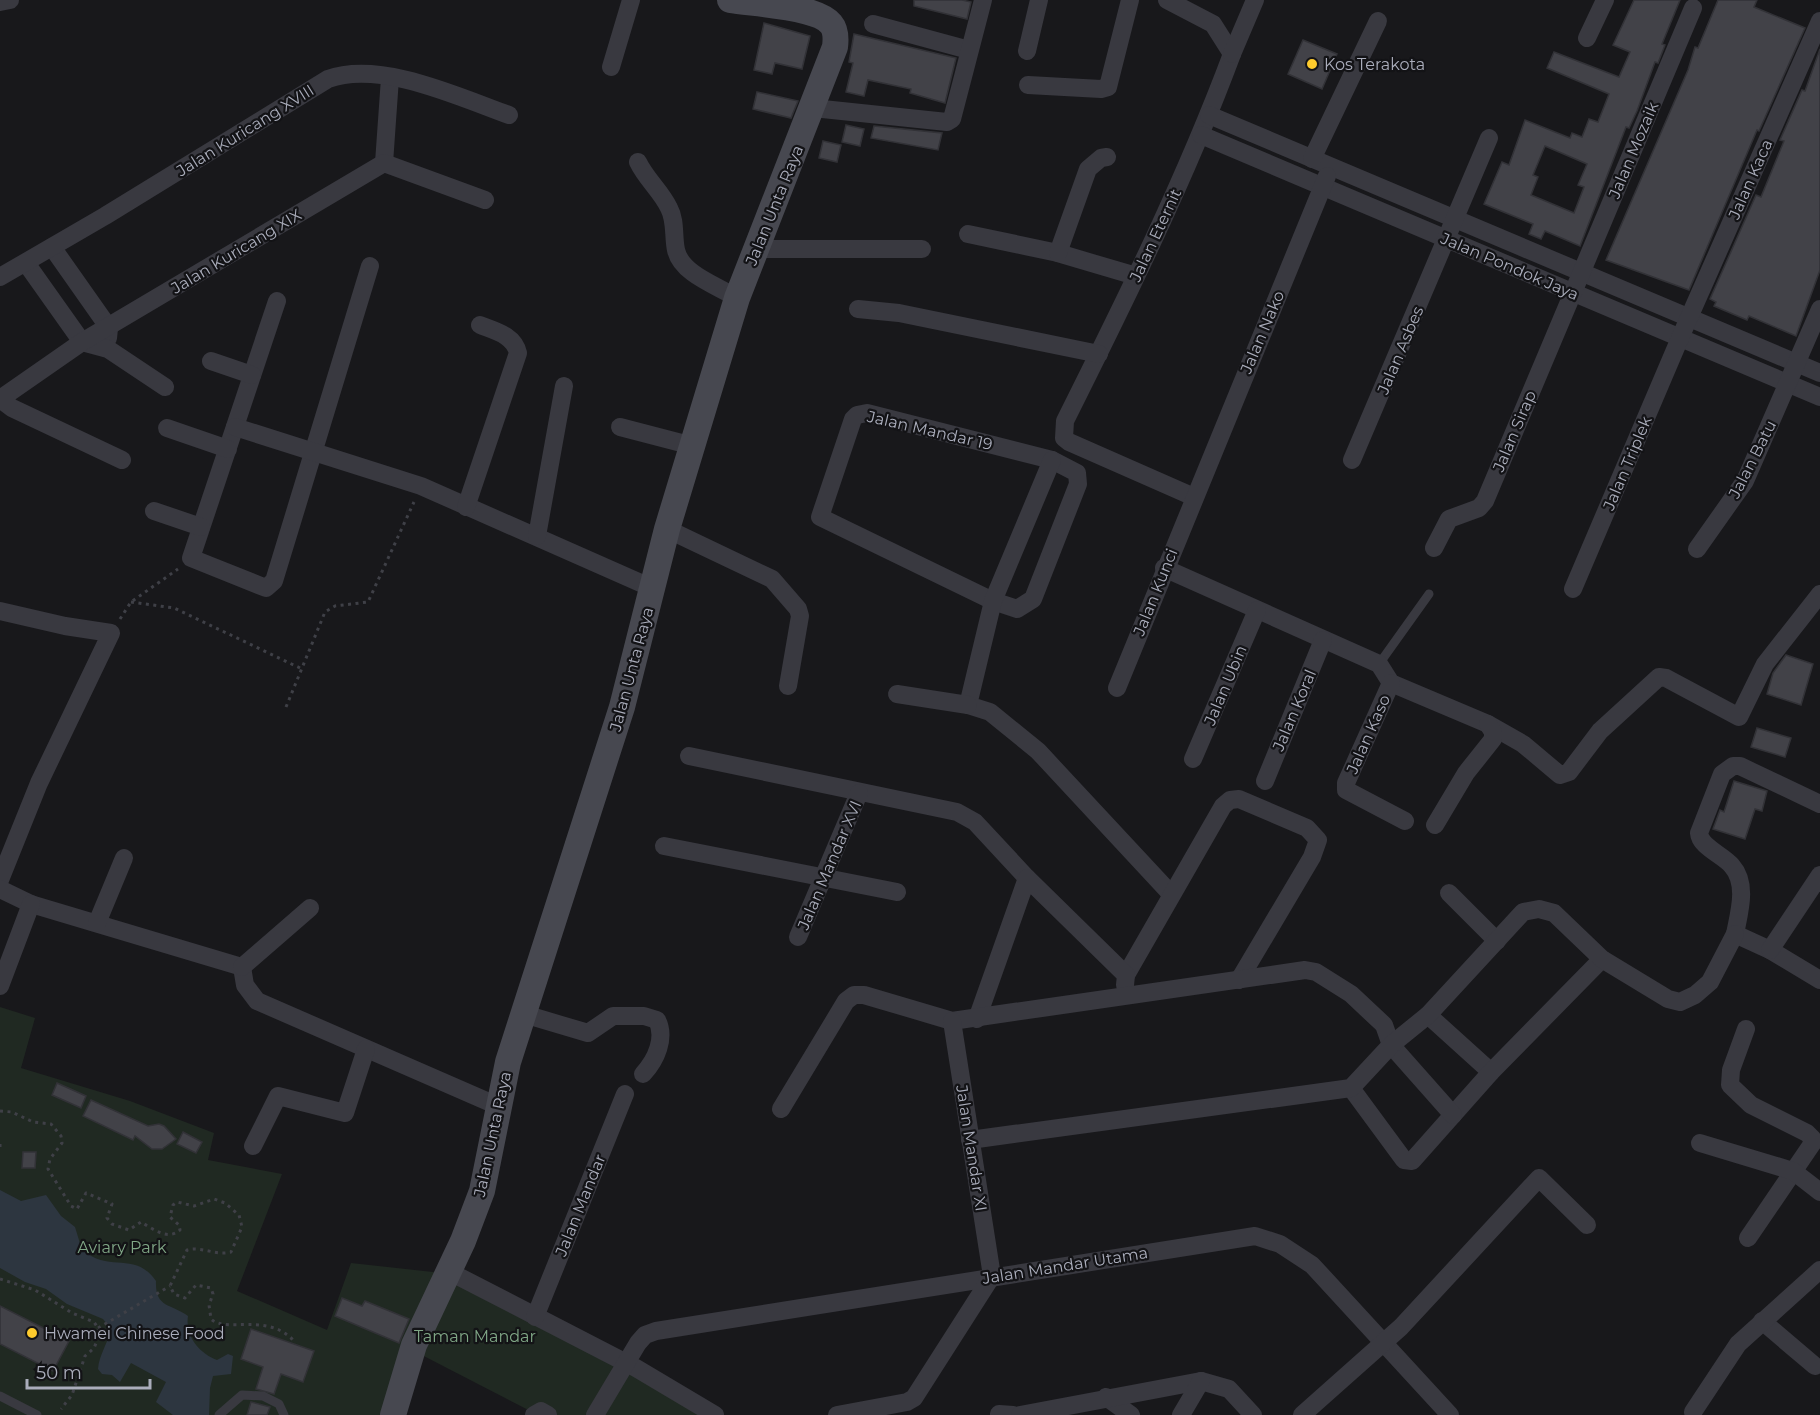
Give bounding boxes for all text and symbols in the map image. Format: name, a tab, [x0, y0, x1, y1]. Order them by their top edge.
place label: Kos Terakota	[1324, 55, 1425, 74]
marker: Kos Terakota	[1305, 57, 1319, 71]
street label: Jalan Kuricang XVIII	[172, 80, 318, 181]
street label: Jalan Mozaik	[1604, 99, 1662, 202]
street label: Jalan Kaca	[1724, 136, 1776, 223]
street label: Jalan Unta Raya	[741, 142, 807, 269]
street label: Jalan Eternit	[1125, 185, 1185, 286]
street label: Jalan Kuricang XIX	[167, 205, 305, 298]
street label: Jalan Pondok Jaya	[1437, 228, 1582, 304]
street label: Jalan Nako	[1236, 288, 1288, 377]
street label: Jalan Asbes	[1373, 303, 1428, 398]
street label: Jalan Sirap	[1488, 388, 1540, 476]
street label: Jalan Mandar 19	[864, 407, 994, 454]
street label: Jalan Triplek	[1599, 413, 1656, 514]
street label: Jalan Batu	[1724, 417, 1780, 502]
street label: Jalan Kunci	[1129, 546, 1182, 639]
street label: Jalan Unta Raya	[605, 605, 657, 734]
street label: Jalan Ubin	[1200, 642, 1251, 729]
street label: Jalan Koral	[1268, 667, 1320, 755]
street label: Jalan Kaso	[1342, 692, 1394, 778]
street label: Jalan Mandar XVI	[793, 798, 865, 934]
street label: Jalan Unta Raya	[470, 1070, 515, 1200]
street label: Jalan Mandar XI	[952, 1083, 991, 1213]
street label: Jalan Mandar	[551, 1151, 610, 1260]
park label: Aviary Park	[77, 1238, 167, 1257]
street label: Jalan Mandar Utama	[980, 1243, 1149, 1288]
place label: Hwamei Chinese Food	[44, 1324, 225, 1343]
marker: Hwamei Chinese Food	[25, 1326, 39, 1340]
park label: Taman Mandar	[414, 1327, 536, 1346]
scale bar	[27, 1352, 150, 1390]
text: 50 m	[36, 1362, 82, 1384]

